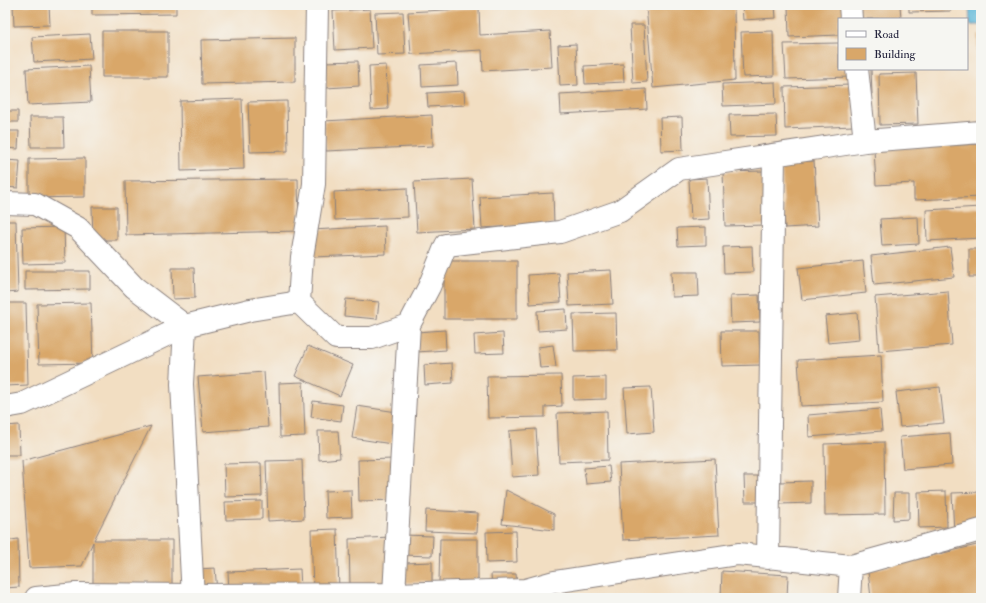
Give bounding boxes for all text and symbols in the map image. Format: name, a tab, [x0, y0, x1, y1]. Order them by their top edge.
legend	[838, 18, 968, 70]
text: Road	[874, 27, 899, 42]
text: Building	[874, 47, 917, 62]

